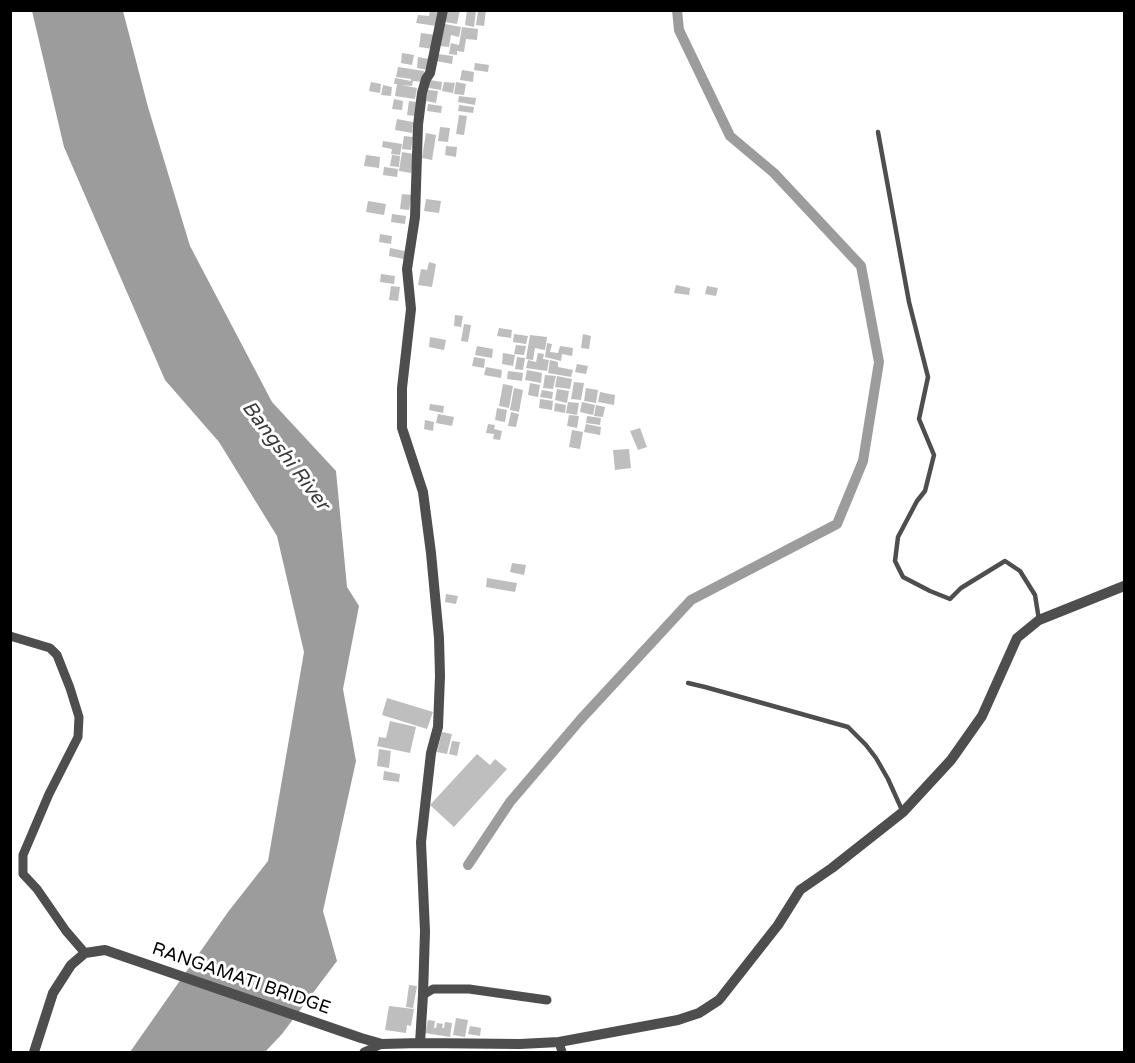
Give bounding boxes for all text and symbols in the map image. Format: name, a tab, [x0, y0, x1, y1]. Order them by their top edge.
water label: Bangshi River	[236, 397, 334, 515]
street label: RANGAMATI BRIDGE	[149, 938, 333, 1020]

